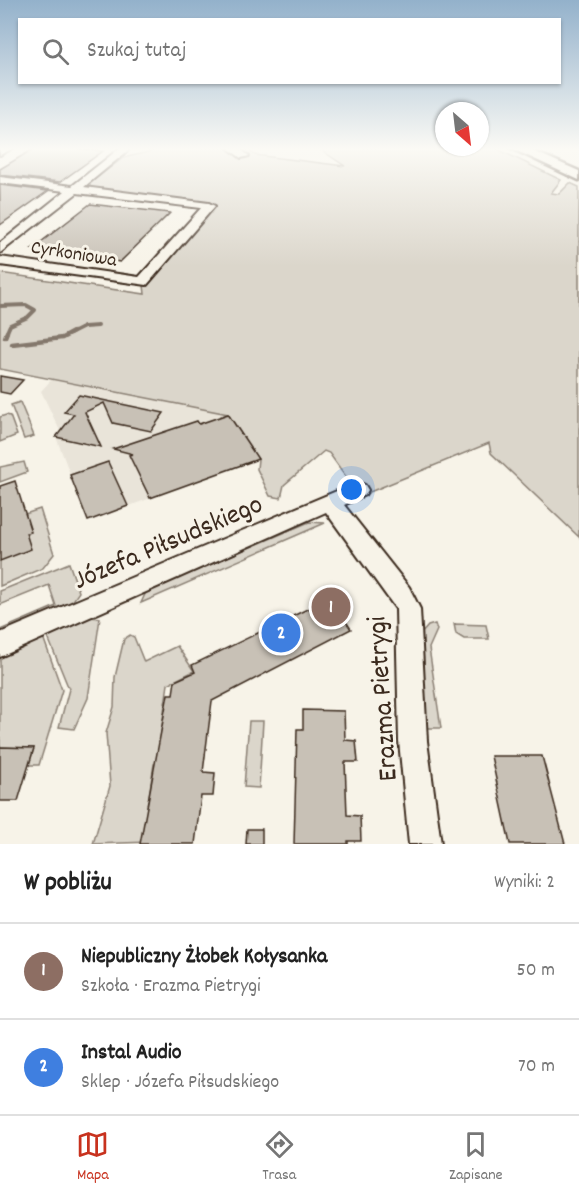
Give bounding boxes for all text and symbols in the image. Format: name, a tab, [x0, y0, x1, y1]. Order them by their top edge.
search box	[18, 18, 561, 84]
icon: search	[39, 35, 72, 68]
text: Szukaj tutaj	[87, 36, 186, 67]
north arrow	[435, 102, 489, 156]
street label: Cyrkoniowa	[29, 234, 119, 276]
your location	[337, 475, 366, 504]
street label: Józefa Piłsudskiego	[68, 487, 270, 603]
pin: 1	[312, 584, 350, 630]
pin: 2	[262, 610, 300, 656]
street label: Erazma Pietrygi	[359, 615, 411, 782]
text: W pobliżu	[24, 865, 112, 902]
text: Wyniki: 2	[494, 869, 555, 897]
text: Niepubliczny Żłobek Kołysanka	[81, 942, 327, 973]
text: 1	[41, 957, 46, 985]
text: 50 m	[517, 957, 555, 985]
text: Szkoła · Erazma Pietrygi	[81, 973, 261, 1001]
text: Instal Audio	[81, 1038, 182, 1069]
text: 2	[39, 1053, 48, 1081]
text: 70 m	[518, 1053, 555, 1081]
text: Sklep · Józefa Piłsudskiego	[81, 1069, 279, 1097]
tab: Mapa	[76, 1128, 109, 1187]
tab: Trasa	[262, 1128, 296, 1187]
tab: Zapisane	[449, 1128, 503, 1187]

